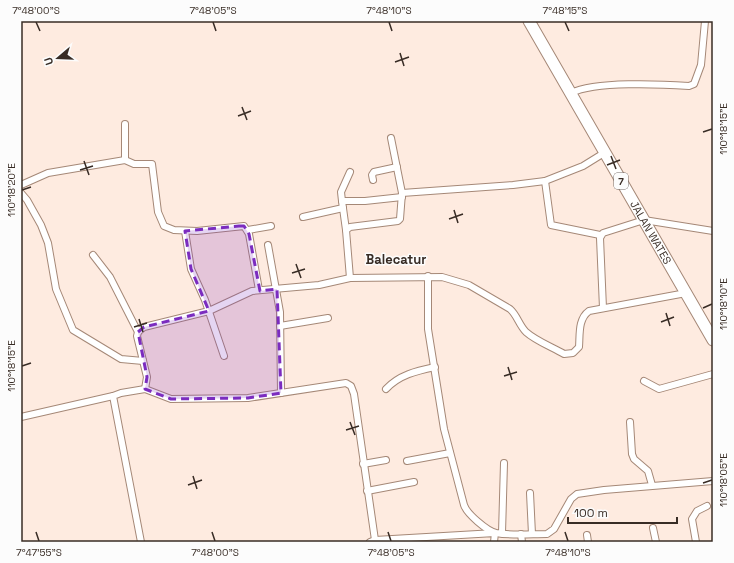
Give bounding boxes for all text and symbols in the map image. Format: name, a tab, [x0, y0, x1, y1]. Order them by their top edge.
text: 7°48'00"S	[12, 4, 60, 17]
text: 7°48'05"S	[189, 4, 237, 17]
text: 7°48'10"S	[366, 4, 412, 17]
text: 7°48'15"S	[543, 4, 588, 17]
north arrow	[38, 38, 78, 78]
text: U	[41, 55, 56, 67]
text: 110°18'15"E	[717, 103, 730, 155]
text: 110°18'20"E	[5, 163, 18, 217]
road number: 7	[614, 173, 628, 189]
street label: JALAN WATES	[627, 198, 675, 267]
district label: Balecatur	[366, 251, 426, 268]
text: 110°18'10"E	[717, 278, 730, 330]
text: 110°18'15"E	[5, 340, 18, 392]
text: 110°18'05"E	[717, 453, 730, 507]
scale bar	[568, 499, 677, 525]
text: 100 m	[574, 505, 608, 521]
text: 7°47'55"S	[16, 546, 62, 559]
text: 7°48'00"S	[191, 546, 239, 559]
text: 7°48'05"S	[367, 546, 415, 559]
text: 7°48'10"S	[545, 546, 591, 559]

